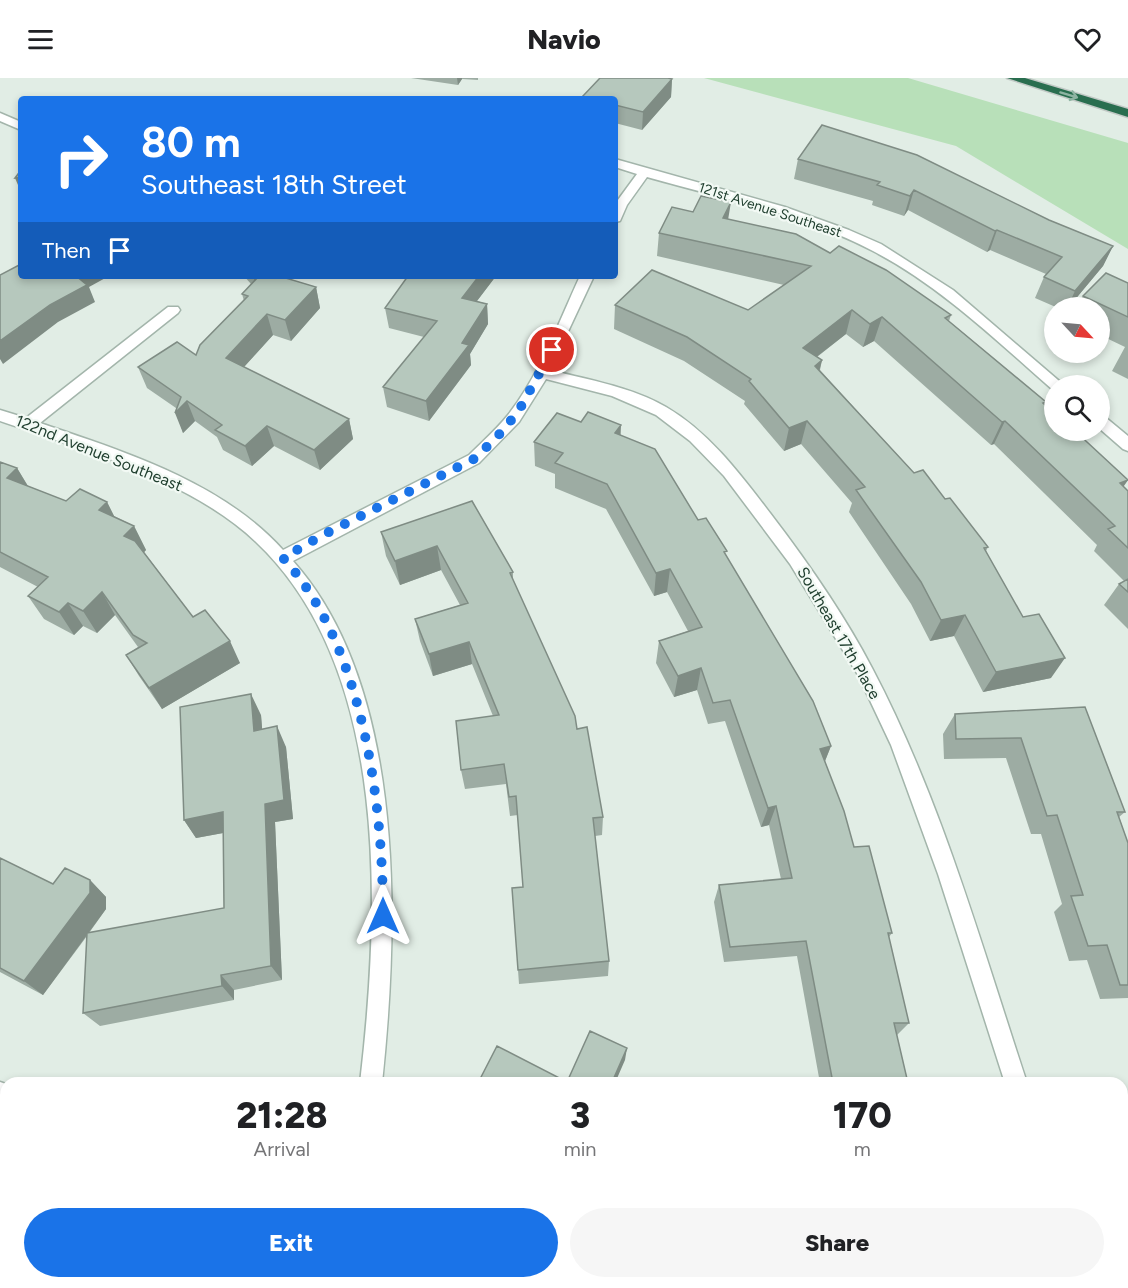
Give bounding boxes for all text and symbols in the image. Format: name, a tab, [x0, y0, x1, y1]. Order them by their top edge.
icon: menu	[24, 23, 57, 56]
text: Navio	[527, 23, 601, 56]
icon: heart	[1071, 23, 1104, 56]
one-way arrow	[1059, 90, 1078, 101]
text: 80 m	[141, 117, 241, 168]
icon: right	[42, 120, 120, 198]
text: Southeast 18th Street	[141, 168, 407, 201]
street label: 121st Avenue Southeast	[696, 179, 844, 241]
icon: arrive	[103, 234, 136, 267]
text: Then	[42, 237, 91, 264]
north arrow	[1044, 297, 1110, 363]
map controls	[1044, 297, 1110, 441]
pin	[526, 324, 577, 375]
icon: arrive	[535, 333, 568, 366]
button: search	[1044, 375, 1110, 441]
street label: 122nd Avenue Southeast	[13, 411, 185, 495]
street label: Southeast 17th Place	[793, 563, 885, 703]
position arrow	[351, 884, 415, 948]
text: 21:28	[236, 1094, 328, 1137]
text: 3	[570, 1094, 590, 1137]
text: 170	[833, 1094, 892, 1137]
text: Arrival	[254, 1137, 310, 1161]
text: min	[564, 1137, 597, 1161]
text: m	[854, 1137, 871, 1161]
button: Exit	[24, 1208, 558, 1277]
button: Share	[570, 1208, 1104, 1277]

